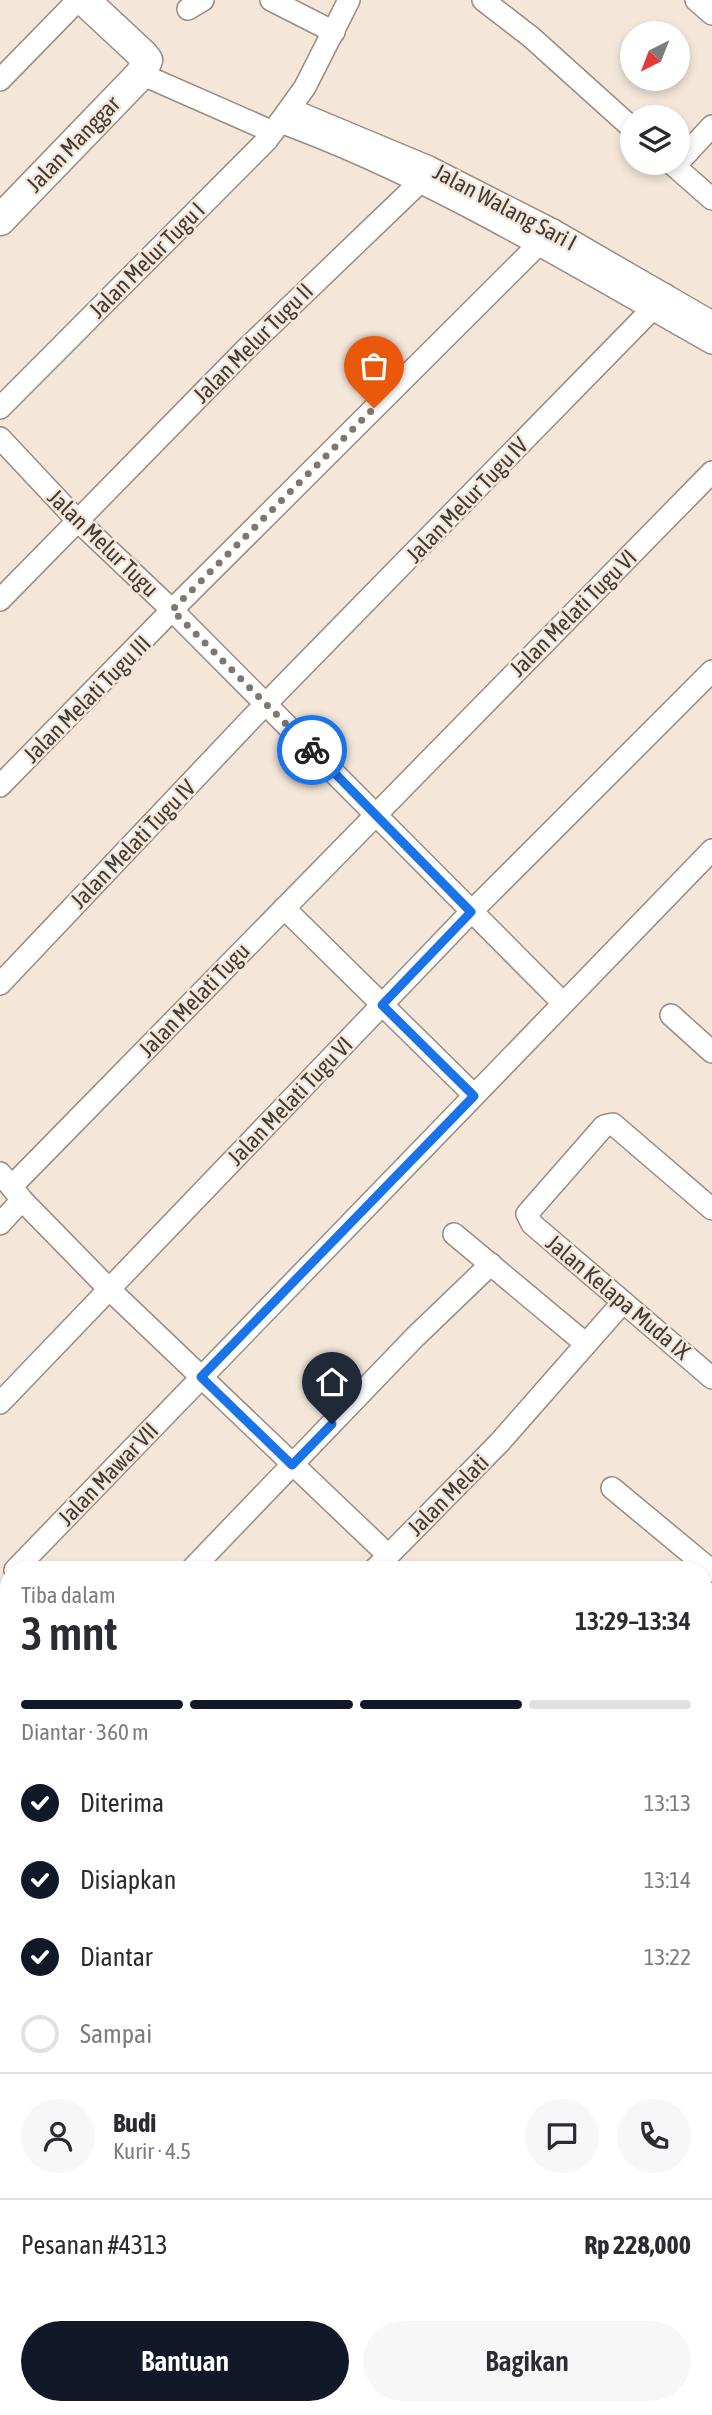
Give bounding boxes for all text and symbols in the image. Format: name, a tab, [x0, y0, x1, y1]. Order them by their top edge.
north arrow	[620, 21, 690, 91]
map controls	[620, 21, 690, 175]
street label: Jalan Manggar	[21, 90, 126, 197]
button: layers	[620, 105, 690, 175]
street label: Jalan Walang Sari I	[429, 158, 581, 256]
street label: Jalan Melur Tugu I	[84, 197, 210, 323]
street label: Jalan Melur Tugu II	[188, 278, 318, 408]
pin	[344, 336, 404, 408]
icon: bag	[355, 347, 393, 385]
street label: Jalan Melur Tugu IV	[401, 432, 534, 568]
street label: Jalan Melur Tugu	[42, 484, 164, 602]
street label: Jalan Melati Tugu VI	[504, 544, 642, 682]
street label: Jalan Melati Tugu III	[18, 630, 156, 768]
courier	[277, 715, 347, 785]
icon: bike	[293, 731, 331, 769]
street label: Jalan Melati Tugu IV	[65, 774, 201, 914]
street label: Jalan Melati Tugu	[133, 938, 255, 1062]
street label: Jalan Melati Tugu VI	[222, 1031, 358, 1171]
street label: Jalan Kelapa Muda IX	[541, 1229, 696, 1365]
pin	[302, 1352, 362, 1424]
icon: home	[313, 1363, 351, 1401]
street label: Jalan Mawar VII	[53, 1417, 163, 1531]
street label: Jalan Melati	[402, 1449, 494, 1541]
text: Tiba dalam	[21, 1582, 116, 1608]
text: 13:29–13:34	[575, 1606, 691, 1636]
text: 3 mnt	[21, 1607, 118, 1660]
text: Diantar · 360 m	[21, 1719, 149, 1745]
icon: check	[21, 1784, 59, 1822]
text: Diterima	[80, 1788, 164, 1818]
text: 13:13	[644, 1790, 691, 1816]
icon: check	[21, 1861, 59, 1899]
text: Disiapkan	[80, 1865, 176, 1895]
text: 13:14	[644, 1867, 691, 1893]
icon: check	[21, 1938, 59, 1976]
text: Diantar	[80, 1942, 153, 1972]
text: 13:22	[644, 1944, 691, 1970]
text: Sampai	[80, 2019, 152, 2049]
button: person	[21, 2099, 95, 2173]
button: chat	[525, 2099, 599, 2173]
button: phone	[617, 2099, 691, 2173]
text: Budi	[113, 2108, 156, 2138]
text: Kurir · 4.5	[113, 2138, 191, 2164]
text: Pesanan #4313	[21, 2230, 168, 2260]
text: Rp 228,000	[584, 2230, 691, 2260]
button: Bantuan	[21, 2321, 349, 2401]
button: Bagikan	[363, 2321, 691, 2401]

